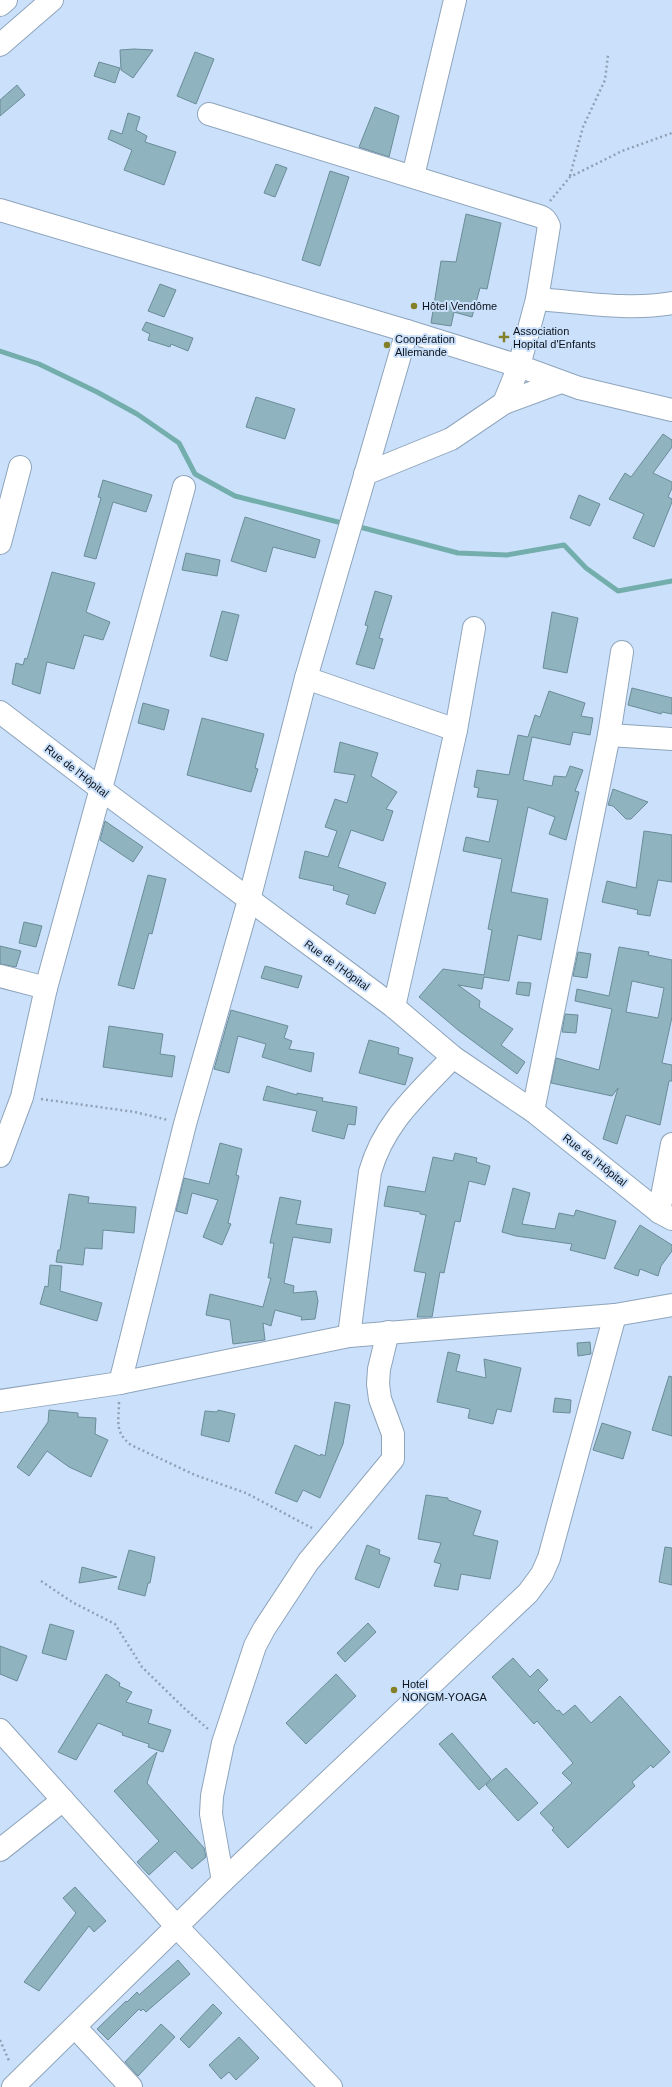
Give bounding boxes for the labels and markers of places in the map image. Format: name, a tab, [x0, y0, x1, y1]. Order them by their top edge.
place label: Hôtel Vendôme	[422, 300, 497, 312]
marker: Hôtel Vendôme	[409, 301, 419, 311]
place label: Association Hopital d'Enfants	[513, 325, 596, 350]
marker: Association Hopital d'Enfants	[498, 331, 510, 343]
place label: Coopération Allemande	[395, 333, 455, 358]
marker: Coopération Allemande	[382, 340, 392, 350]
place label: Hotel NONGM-YOAGA	[402, 1678, 488, 1703]
marker: Hotel NONGM-YOAGA	[389, 1685, 399, 1695]

